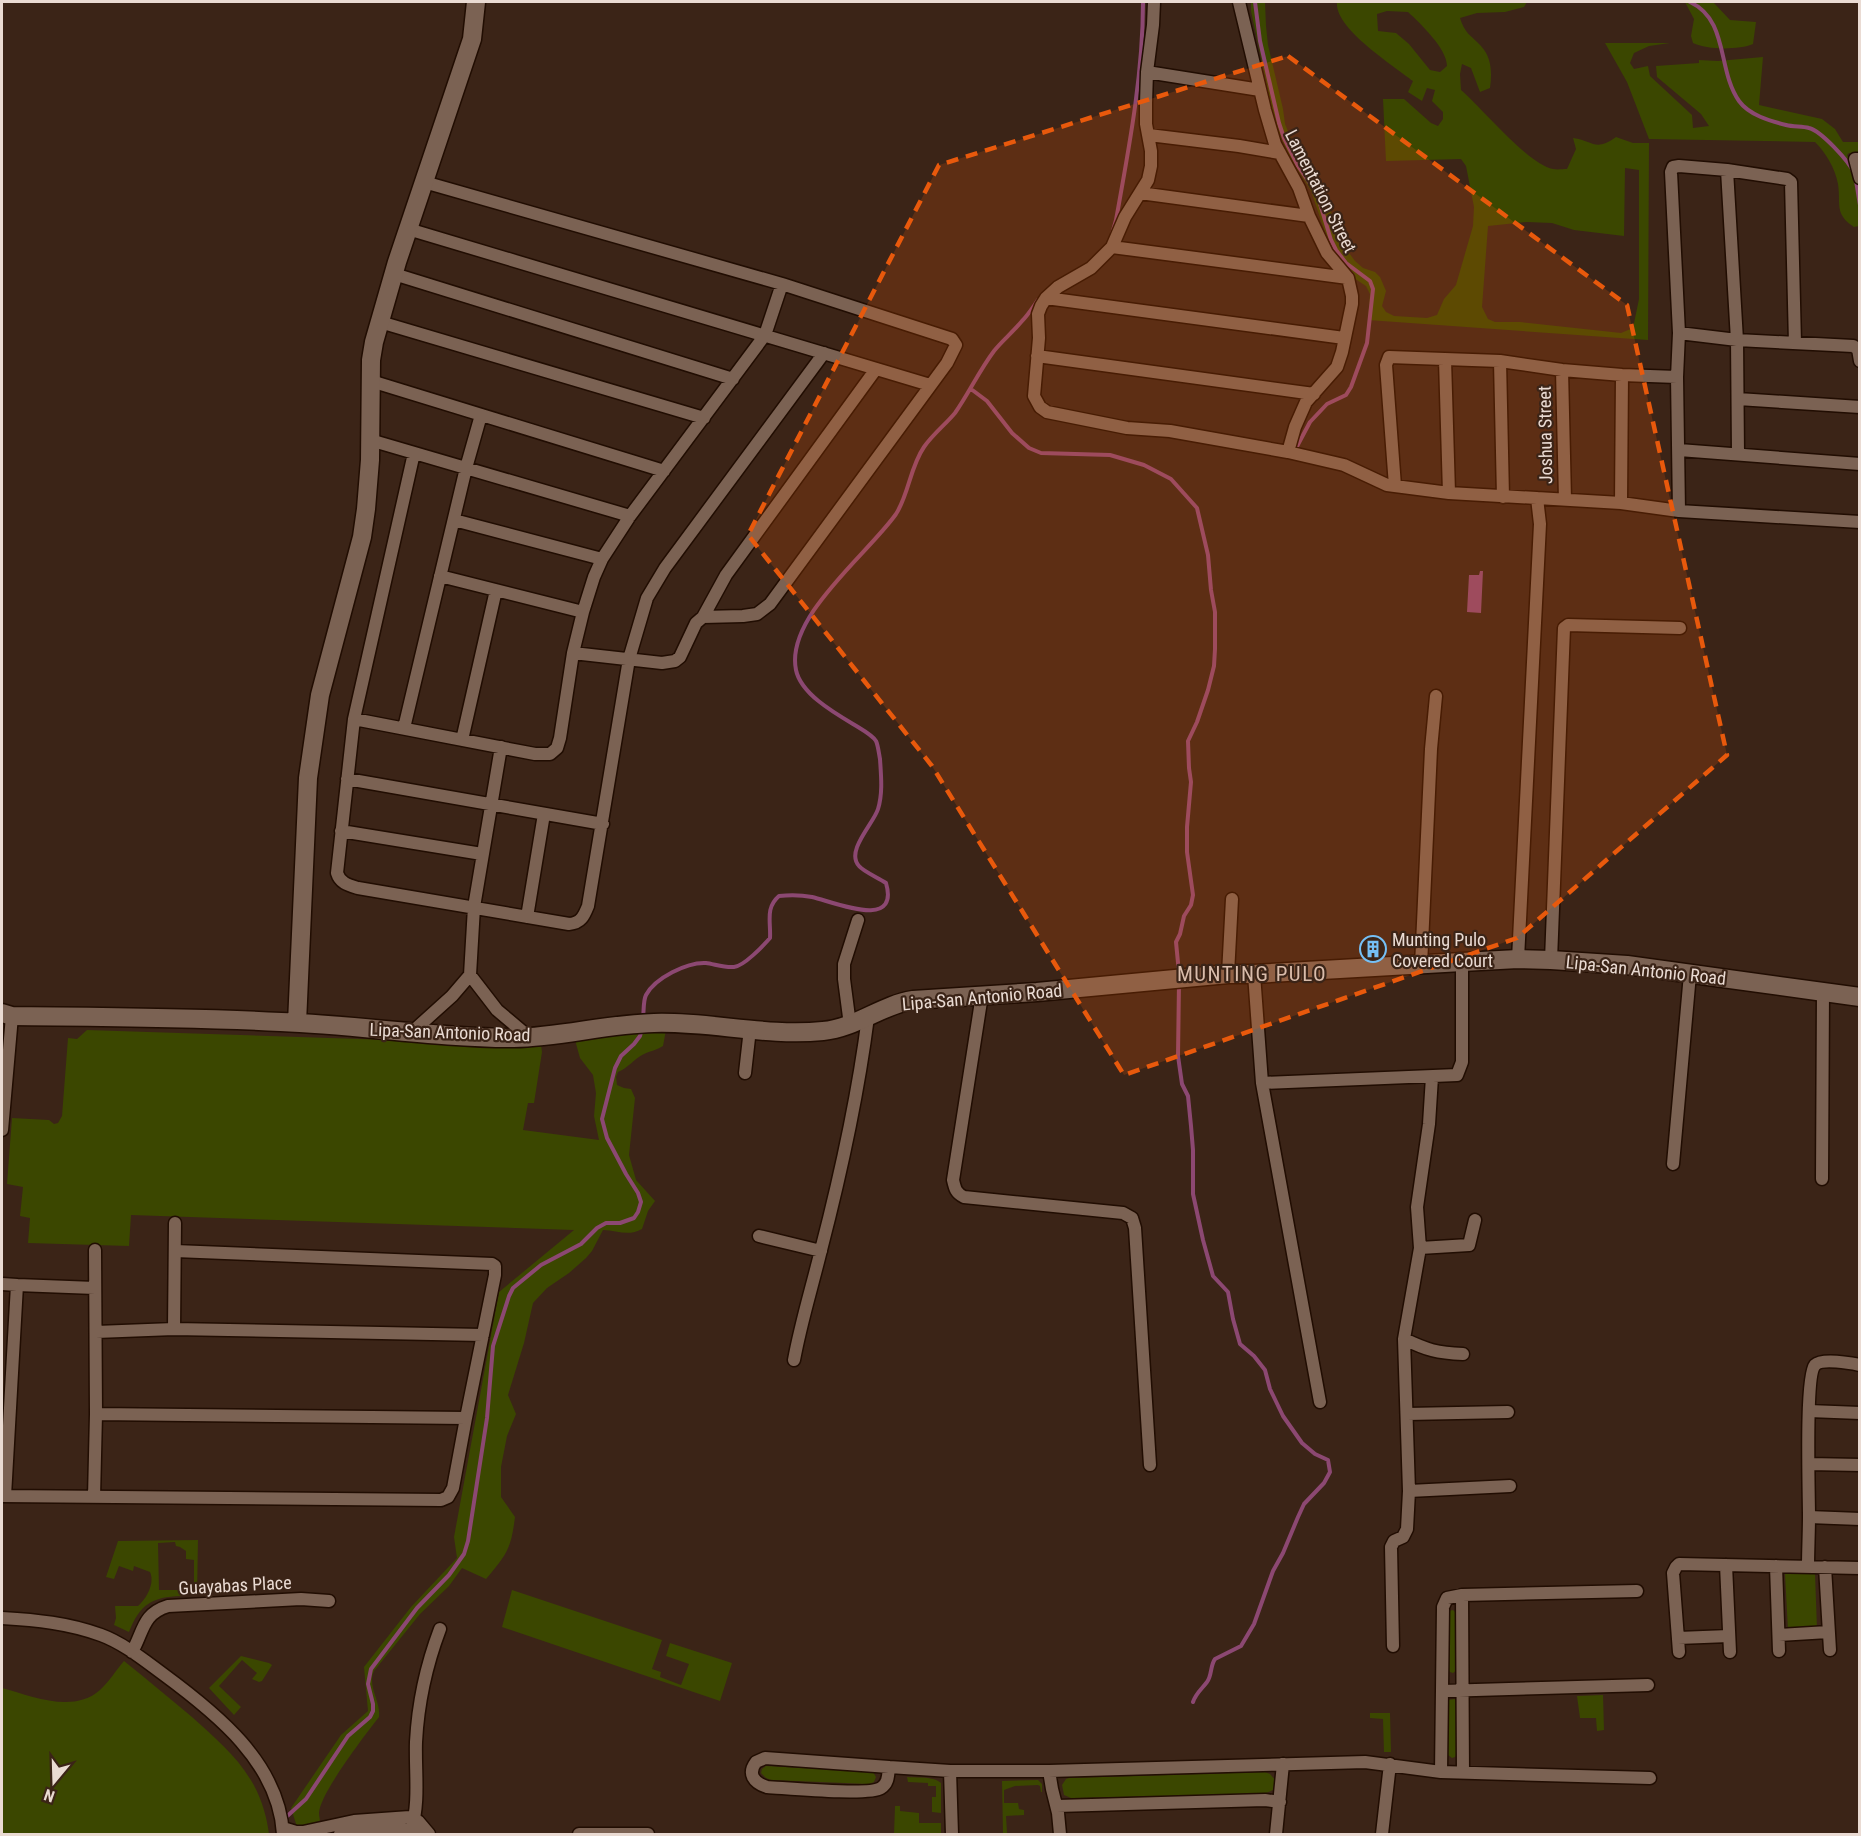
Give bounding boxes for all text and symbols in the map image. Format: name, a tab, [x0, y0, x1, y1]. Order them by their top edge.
street label: Lamentation Street	[1281, 126, 1361, 256]
street label: Joshua Street	[1534, 386, 1556, 484]
place label: Munting Pulo Covered Court	[1392, 929, 1493, 971]
building icon: Munting Pulo Covered Court	[1358, 934, 1388, 964]
street label: Lipa-San Antonio Road	[1565, 951, 1727, 989]
district label: MUNTING PULO	[1177, 962, 1327, 986]
street label: Lipa-San Antonio Road	[901, 980, 1063, 1014]
street label: Lipa-San Antonio Road	[369, 1019, 531, 1045]
street label: Guayabas Place	[178, 1572, 292, 1598]
north arrow	[24, 1752, 84, 1812]
text: N	[42, 1785, 57, 1806]

